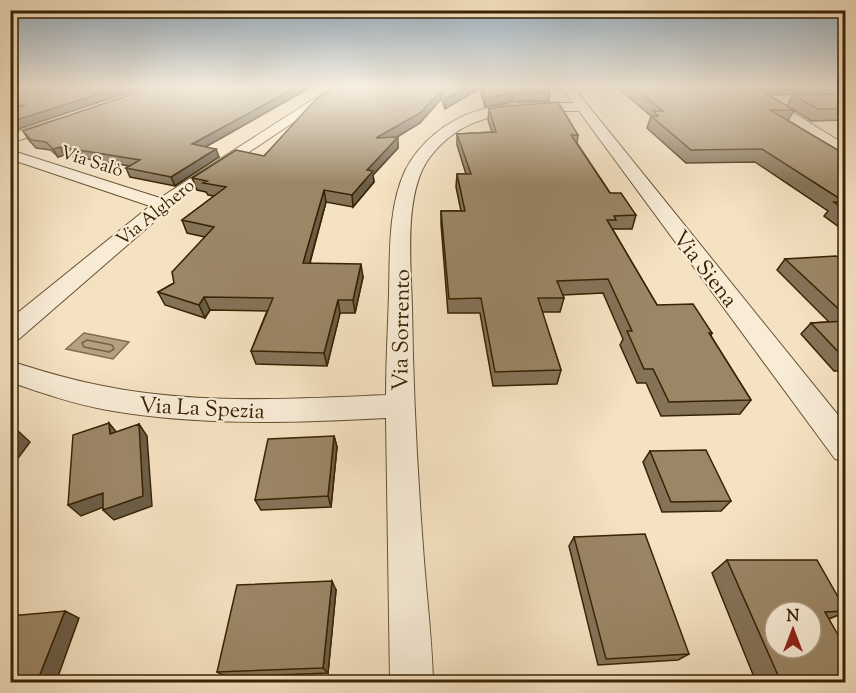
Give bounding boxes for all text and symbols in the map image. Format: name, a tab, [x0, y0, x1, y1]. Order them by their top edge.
street label: Via Salò	[57, 141, 126, 185]
street label: Via Alghero	[111, 174, 201, 253]
street label: Via Siena	[663, 224, 744, 315]
street label: Via Sorrento	[386, 269, 420, 391]
street label: Via La Spezia	[138, 391, 266, 429]
north arrow	[763, 600, 823, 660]
text: N	[787, 606, 800, 629]

